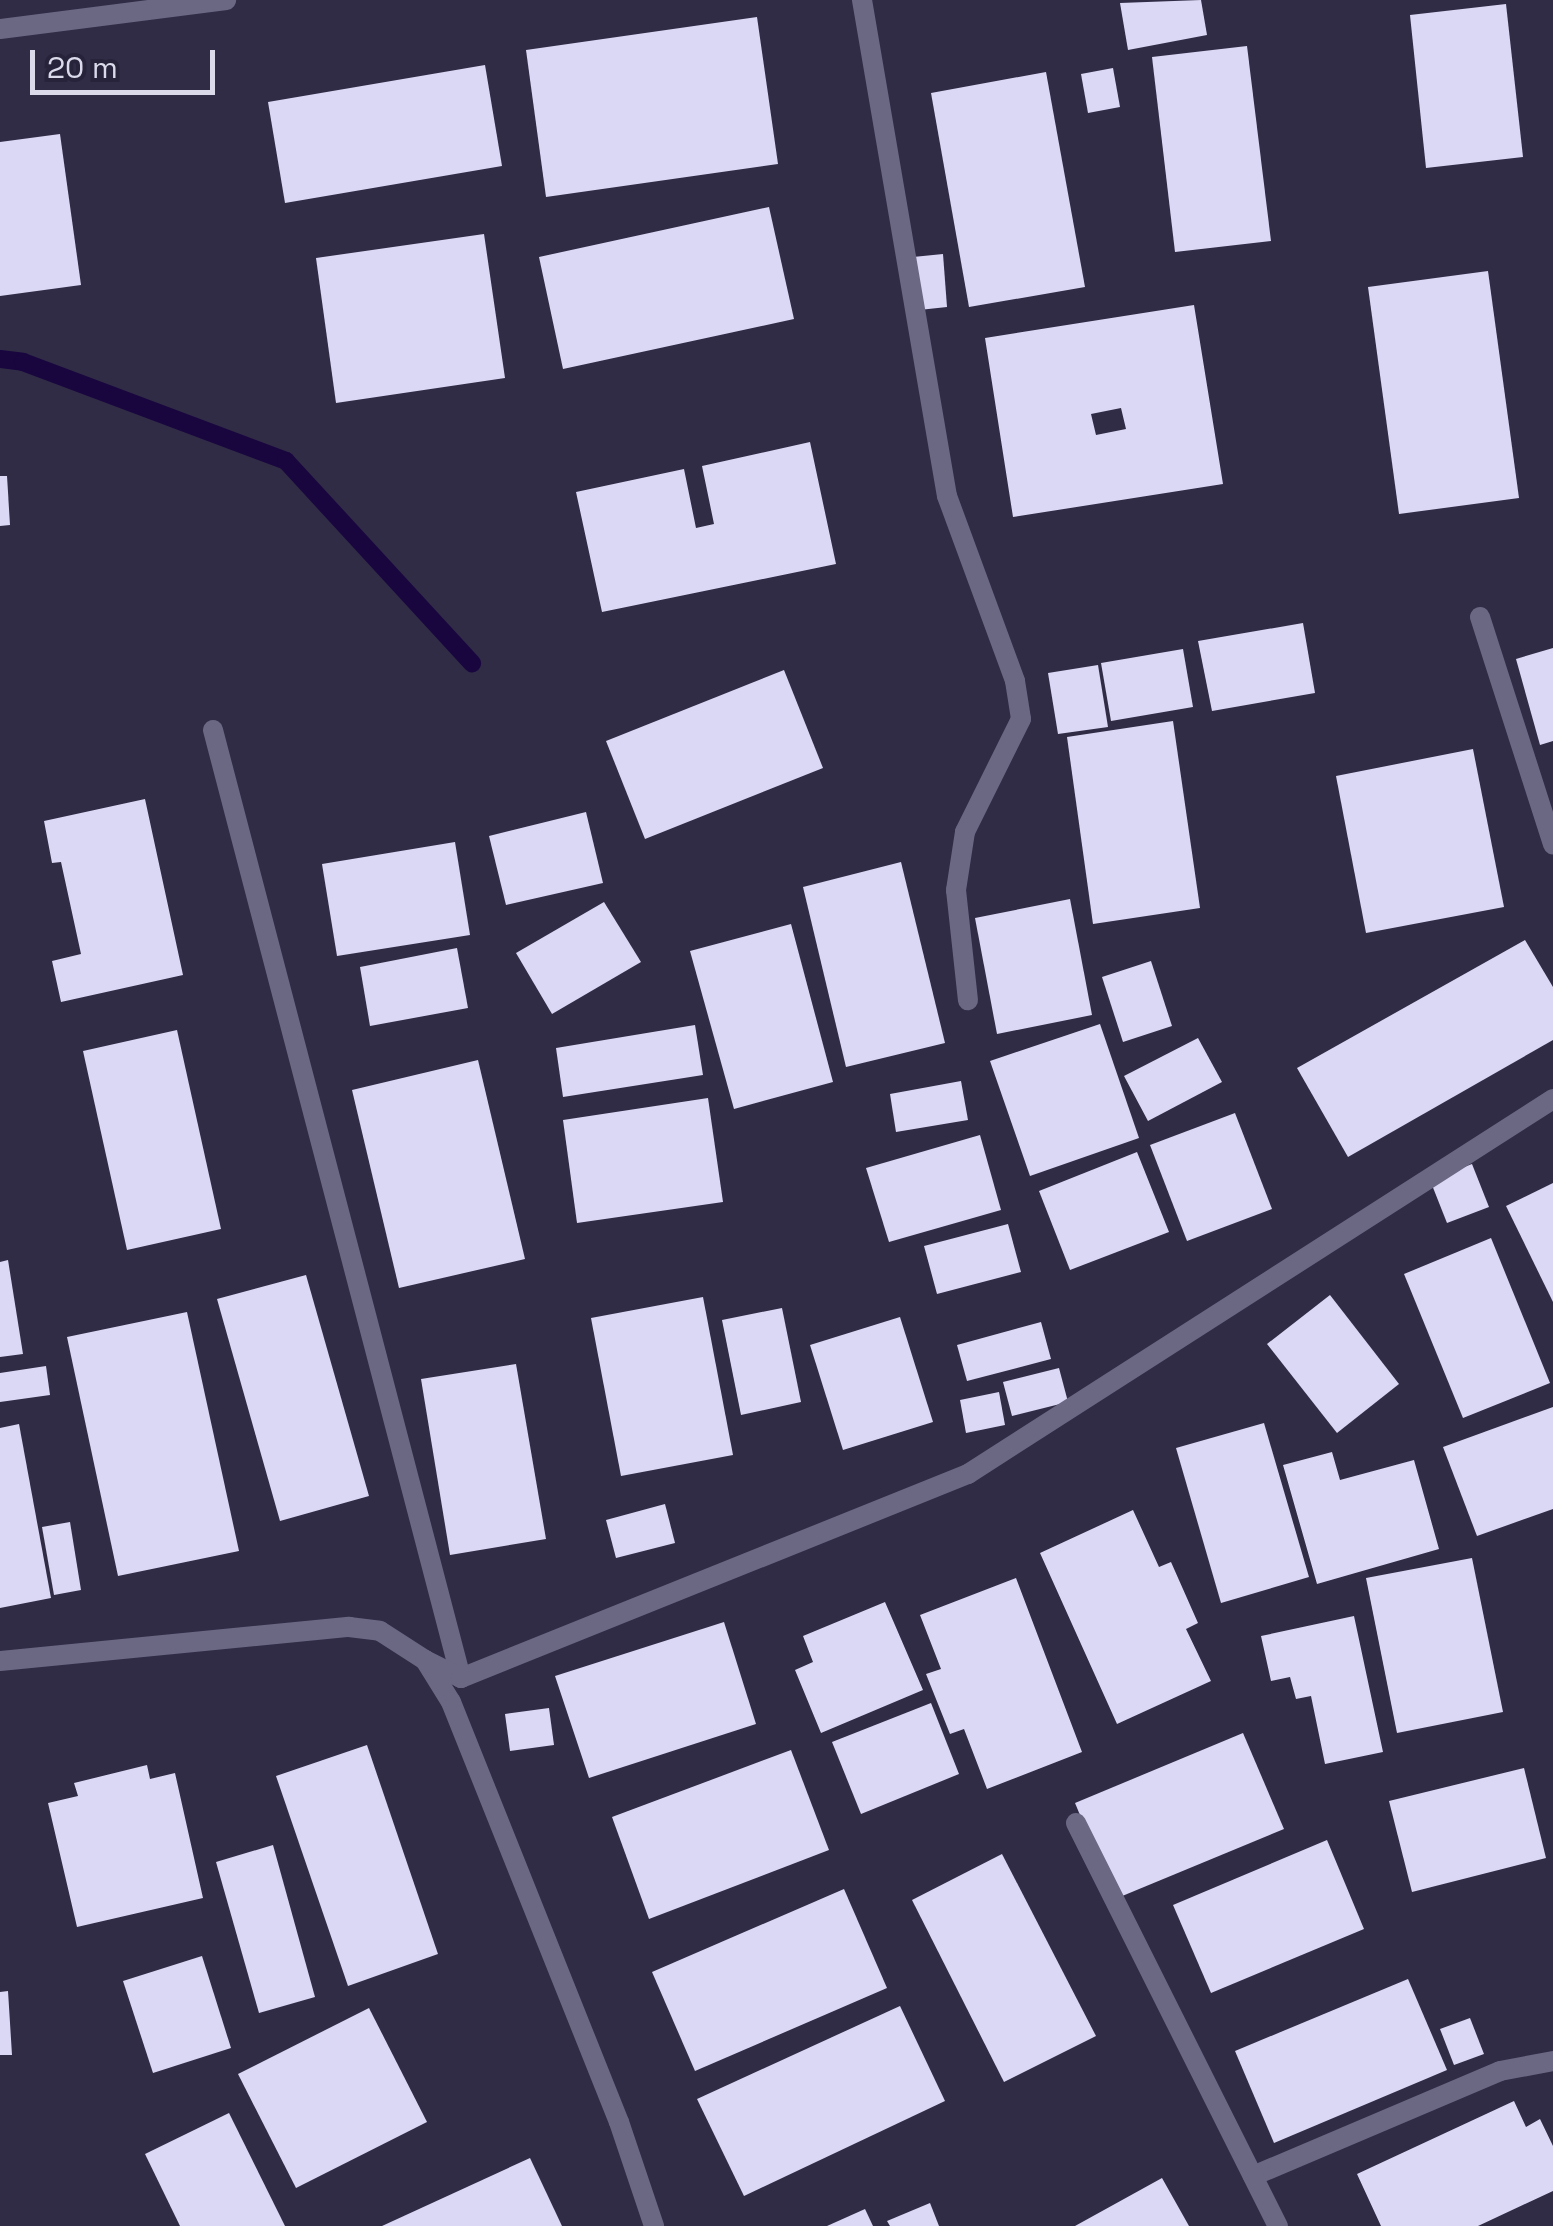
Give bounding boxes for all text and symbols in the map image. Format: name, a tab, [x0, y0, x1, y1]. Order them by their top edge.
scale bar	[35, 30, 220, 92]
text: 20 m	[47, 48, 118, 87]

